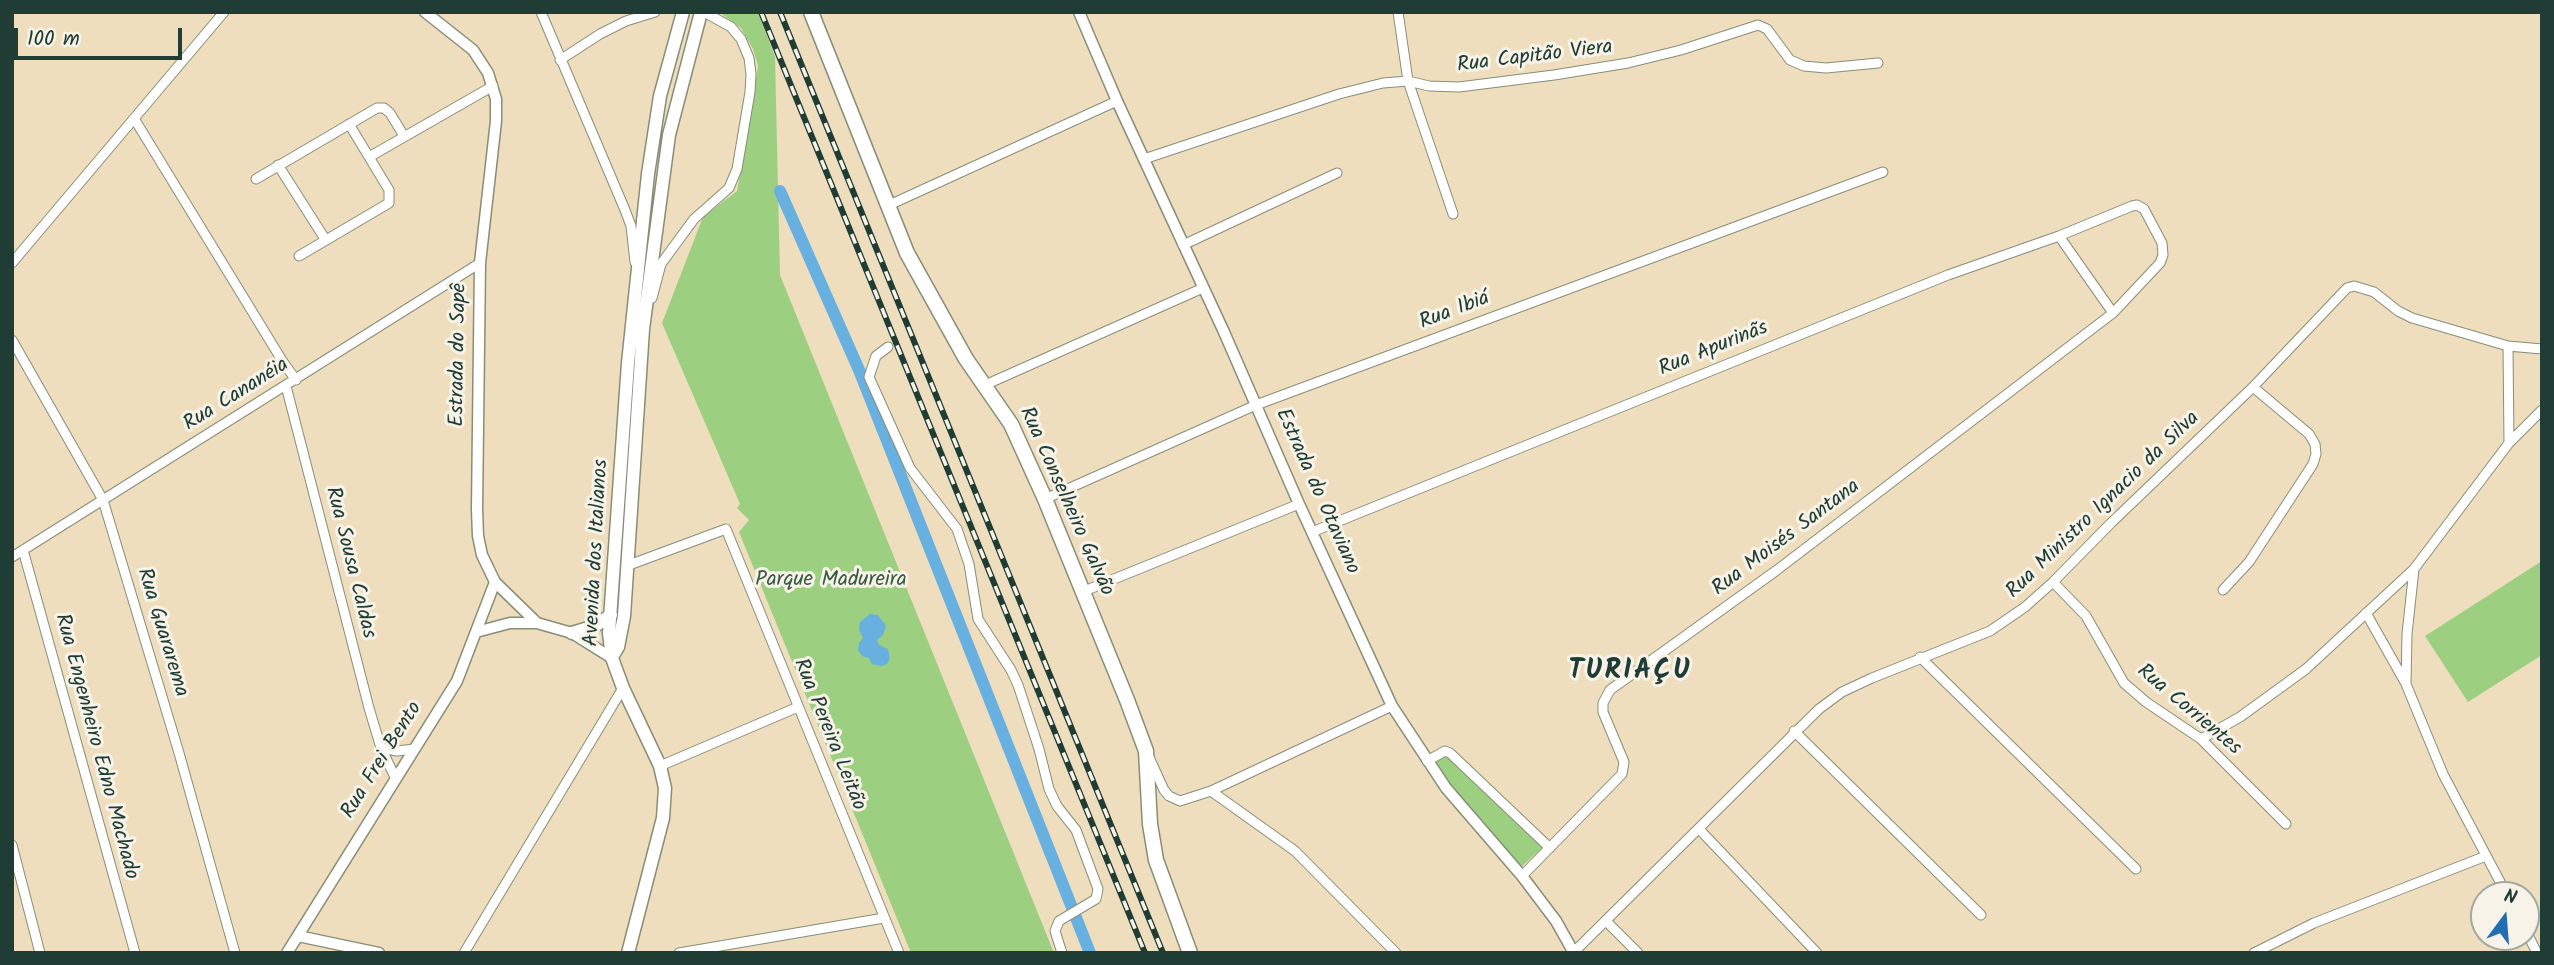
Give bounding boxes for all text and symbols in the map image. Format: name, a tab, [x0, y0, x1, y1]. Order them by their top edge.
scale bar	[18, 14, 186, 58]
text: 100 m	[27, 23, 80, 56]
street label: Rua Capitão Viera	[1456, 36, 1614, 80]
street label: Estrada do Sapê	[446, 283, 474, 427]
street label: Rua Ibiá	[1416, 287, 1494, 337]
street label: Rua Apurinãs	[1656, 317, 1772, 383]
street label: Rua Cananéia	[180, 354, 294, 438]
street label: Rua Conselheiro Galvão	[1012, 404, 1118, 600]
street label: Estrada do Otaviano	[1268, 405, 1364, 579]
street label: Rua Ministro Ignacio da Silva	[2002, 407, 2206, 605]
street label: Avenida dos Italianos	[581, 459, 615, 647]
street label: Rua Moisés Santana	[1708, 475, 1866, 603]
street label: Rua Sousa Caldas	[318, 485, 380, 641]
street label: Rua Guararema	[129, 566, 193, 700]
park label: Parque Madureira	[755, 568, 907, 594]
street label: Rua Engenheiro Edno Machado	[47, 611, 143, 883]
street label: Rua Pereira Leitão	[786, 655, 870, 815]
district label: TURIAÇU	[1569, 656, 1691, 690]
street label: Rua Corrientes	[2131, 660, 2245, 762]
street label: Rua Frei Bento	[337, 698, 429, 824]
north arrow	[2470, 881, 2540, 951]
text: N	[2500, 882, 2520, 914]

